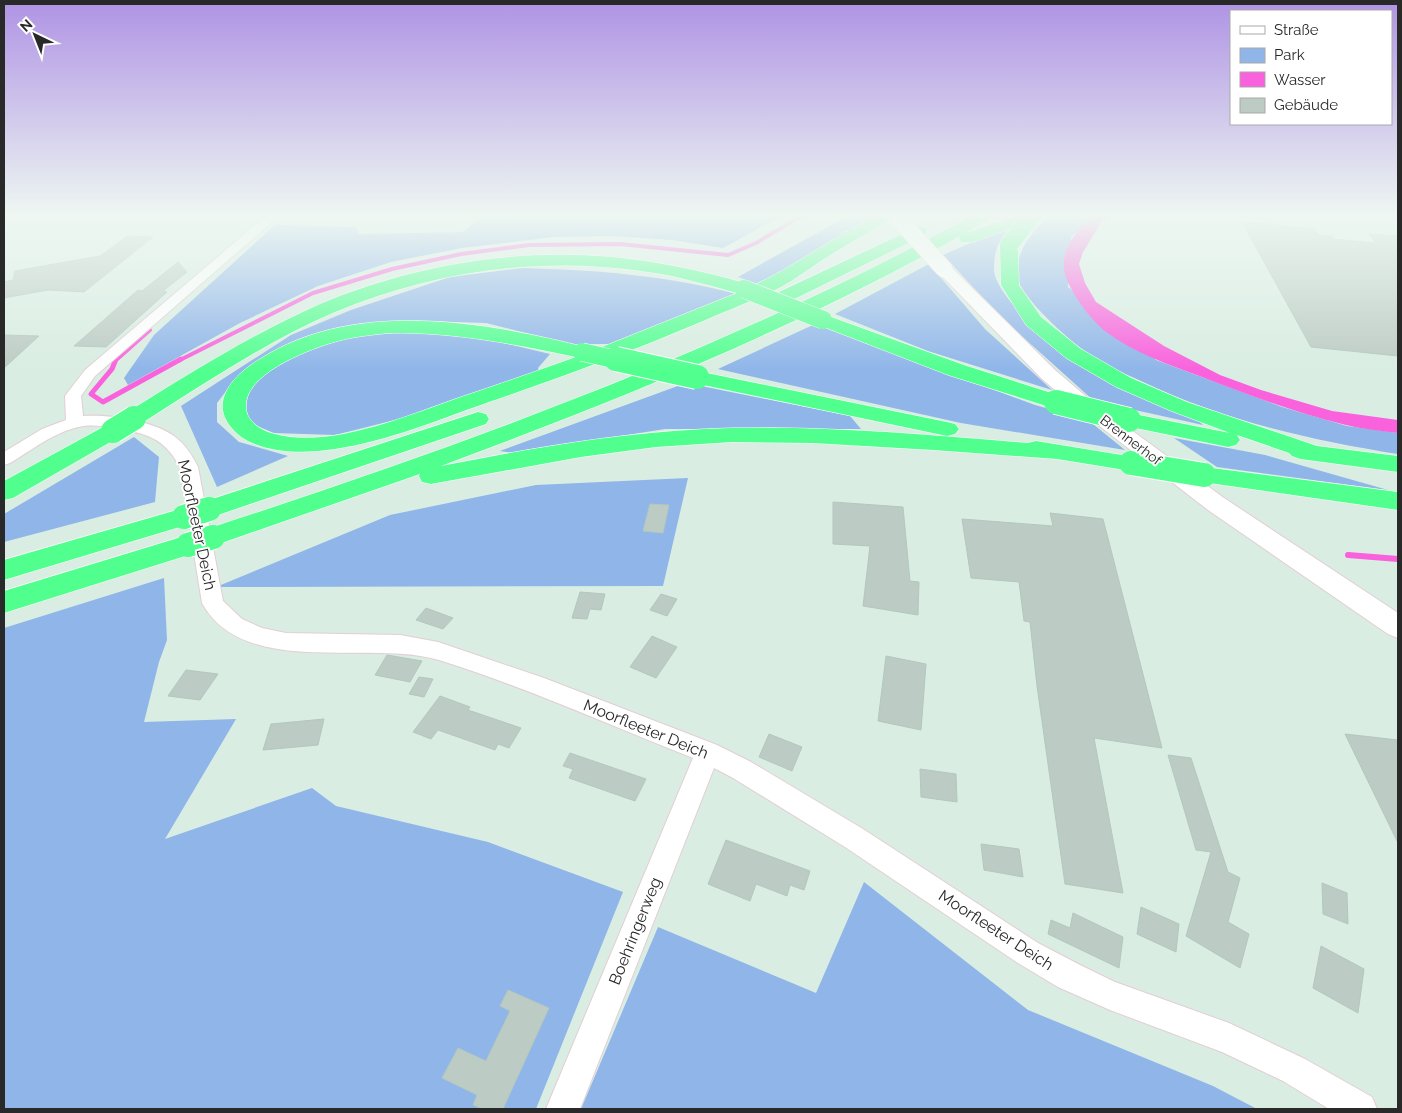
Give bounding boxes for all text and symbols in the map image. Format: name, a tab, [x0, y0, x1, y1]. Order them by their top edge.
north arrow	[10, 10, 60, 60]
legend	[1230, 10, 1392, 125]
text: N	[17, 16, 35, 35]
text: Straße	[1274, 21, 1319, 39]
text: Park	[1274, 46, 1305, 64]
text: Wasser	[1274, 71, 1326, 89]
text: Gebäude	[1274, 96, 1338, 114]
street label: Brennerhof	[1097, 412, 1166, 469]
street label: Moorfleeter Deich	[174, 458, 220, 592]
street label: Moorfleeter Deich	[581, 695, 711, 763]
street label: Boehringerweg	[605, 874, 665, 988]
street label: Moorfleeter Deich	[935, 886, 1057, 974]

